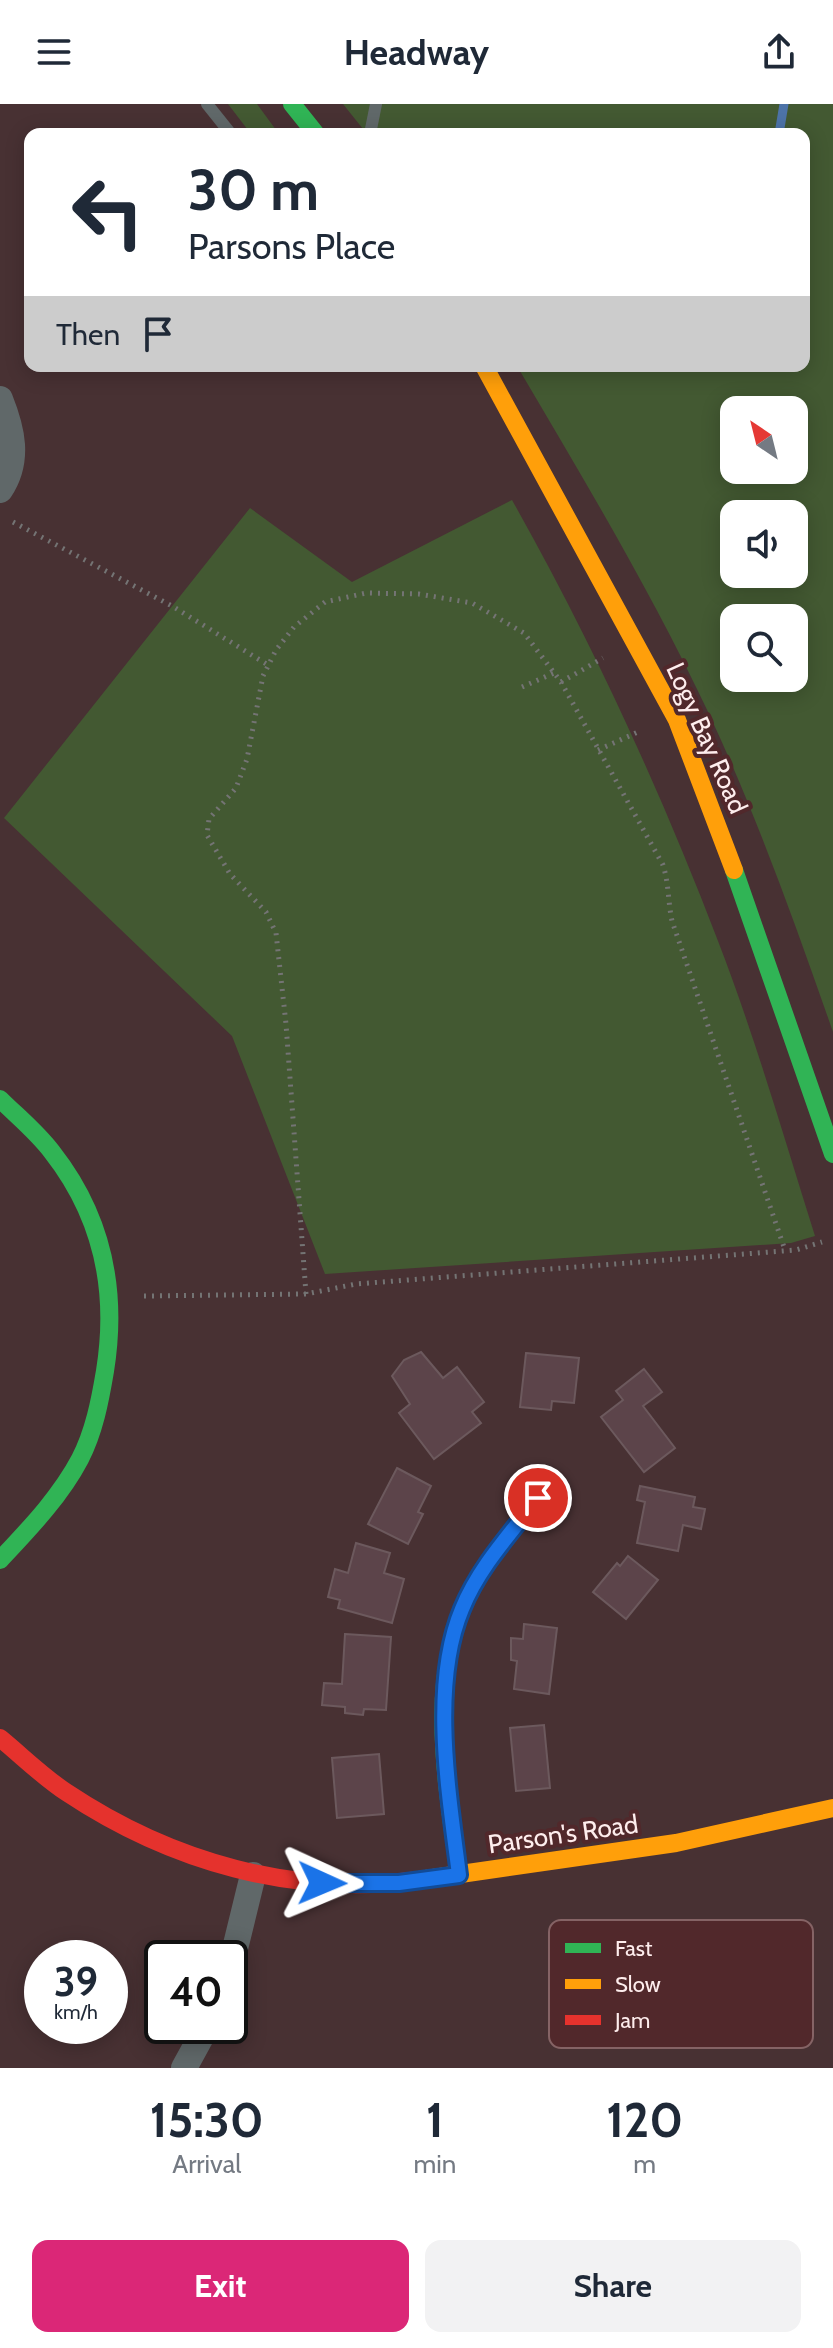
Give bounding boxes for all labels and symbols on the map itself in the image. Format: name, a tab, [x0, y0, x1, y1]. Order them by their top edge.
north arrow	[720, 396, 808, 484]
street label: Logy Bay Road	[659, 658, 755, 818]
pin	[504, 1464, 572, 1532]
street label: Parson's Road	[486, 1808, 640, 1860]
position arrow	[280, 1841, 364, 1925]
legend	[549, 1920, 813, 2048]
text: Fast	[615, 1935, 653, 1962]
speed limit sign: 40	[144, 1940, 248, 2044]
text: Slow	[615, 1971, 661, 1998]
text: Jam	[614, 2007, 650, 2034]

